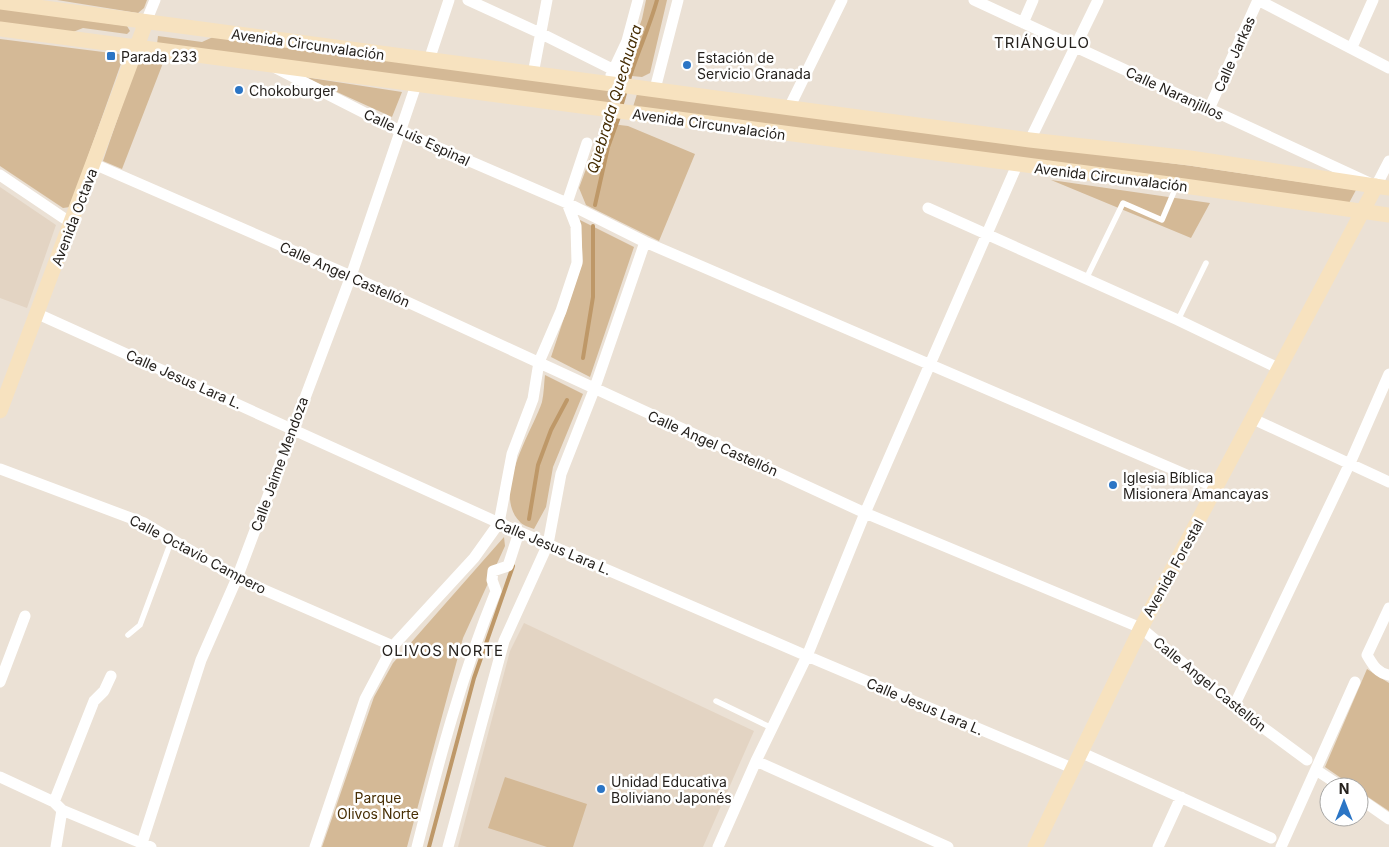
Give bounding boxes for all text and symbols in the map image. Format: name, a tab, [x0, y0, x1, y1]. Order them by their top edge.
street label: Calle Jarkas	[1210, 13, 1258, 95]
water label: Quebrada Quechuara	[582, 22, 646, 176]
street label: Avenida Circunvalación	[230, 25, 386, 63]
district label: TRIÁNGULO	[994, 33, 1090, 52]
place label: Parada 233	[121, 48, 197, 65]
place label: Estación de Servicio Granada	[697, 49, 811, 82]
marker: Parada 233	[105, 50, 117, 62]
marker: Estación de Servicio Granada	[681, 59, 693, 71]
street label: Calle Naranjillos	[1123, 63, 1227, 123]
place label: Chokoburger	[249, 82, 336, 99]
marker: Chokoburger	[233, 84, 245, 96]
street label: Calle Luis Espinal	[361, 105, 473, 169]
street label: Avenida Circunvalación	[631, 105, 787, 143]
street label: Avenida Circunvalación	[1033, 159, 1189, 195]
street label: Avenida Octava	[48, 166, 100, 268]
street label: Calle Angel Castellón	[277, 238, 413, 310]
street label: Calle Jesus Lara L.	[123, 346, 245, 412]
street label: Calle Jaime Mendoza	[247, 394, 311, 534]
street label: Calle Angel Castellón	[645, 407, 781, 479]
place label: Iglesia Bíblica Misionera Amancayas	[1123, 469, 1269, 502]
marker: Iglesia Bíblica Misionera Amancayas	[1107, 479, 1119, 491]
street label: Calle Octavio Campero	[127, 511, 269, 597]
street label: Calle Jesus Lara L.	[492, 514, 614, 578]
street label: Avenida Forestal	[1139, 516, 1207, 620]
street label: Calle Angel Castellón	[1150, 633, 1270, 735]
district label: OLIVOS NORTE	[382, 641, 504, 660]
street label: Calle Jesus Lara L.	[864, 674, 986, 738]
place label: Unidad Educativa Boliviano Japonés	[611, 773, 732, 806]
north arrow	[1319, 777, 1369, 827]
text: N	[1339, 780, 1349, 797]
marker: Unidad Educativa Boliviano Japonés	[595, 783, 607, 795]
park label: Parque Olivos Norte	[337, 789, 419, 822]

